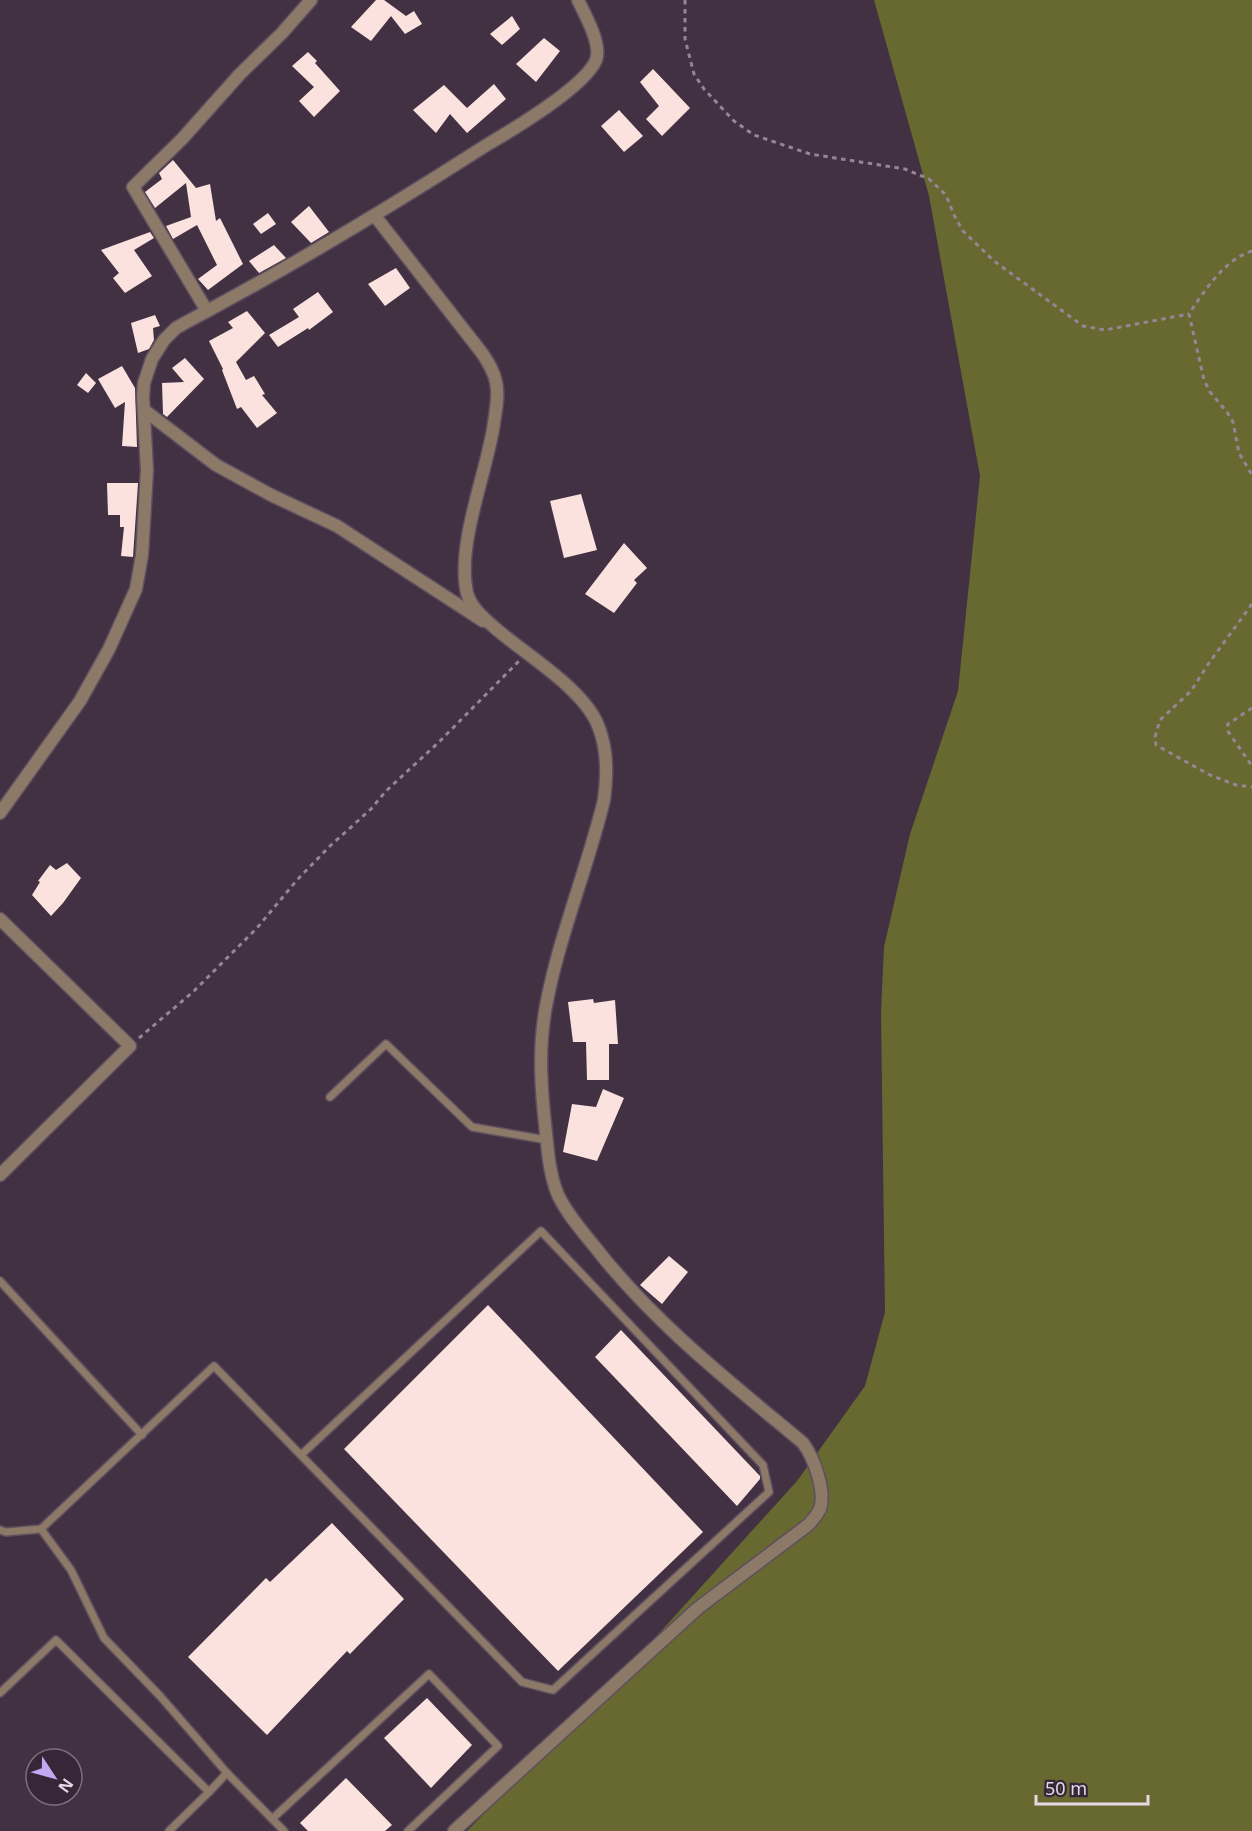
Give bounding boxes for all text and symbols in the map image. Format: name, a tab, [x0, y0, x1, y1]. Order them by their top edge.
north arrow	[24, 1747, 84, 1807]
scale bar	[1036, 1768, 1148, 1806]
text: N	[53, 1774, 79, 1798]
text: 50 m	[1045, 1776, 1087, 1800]

